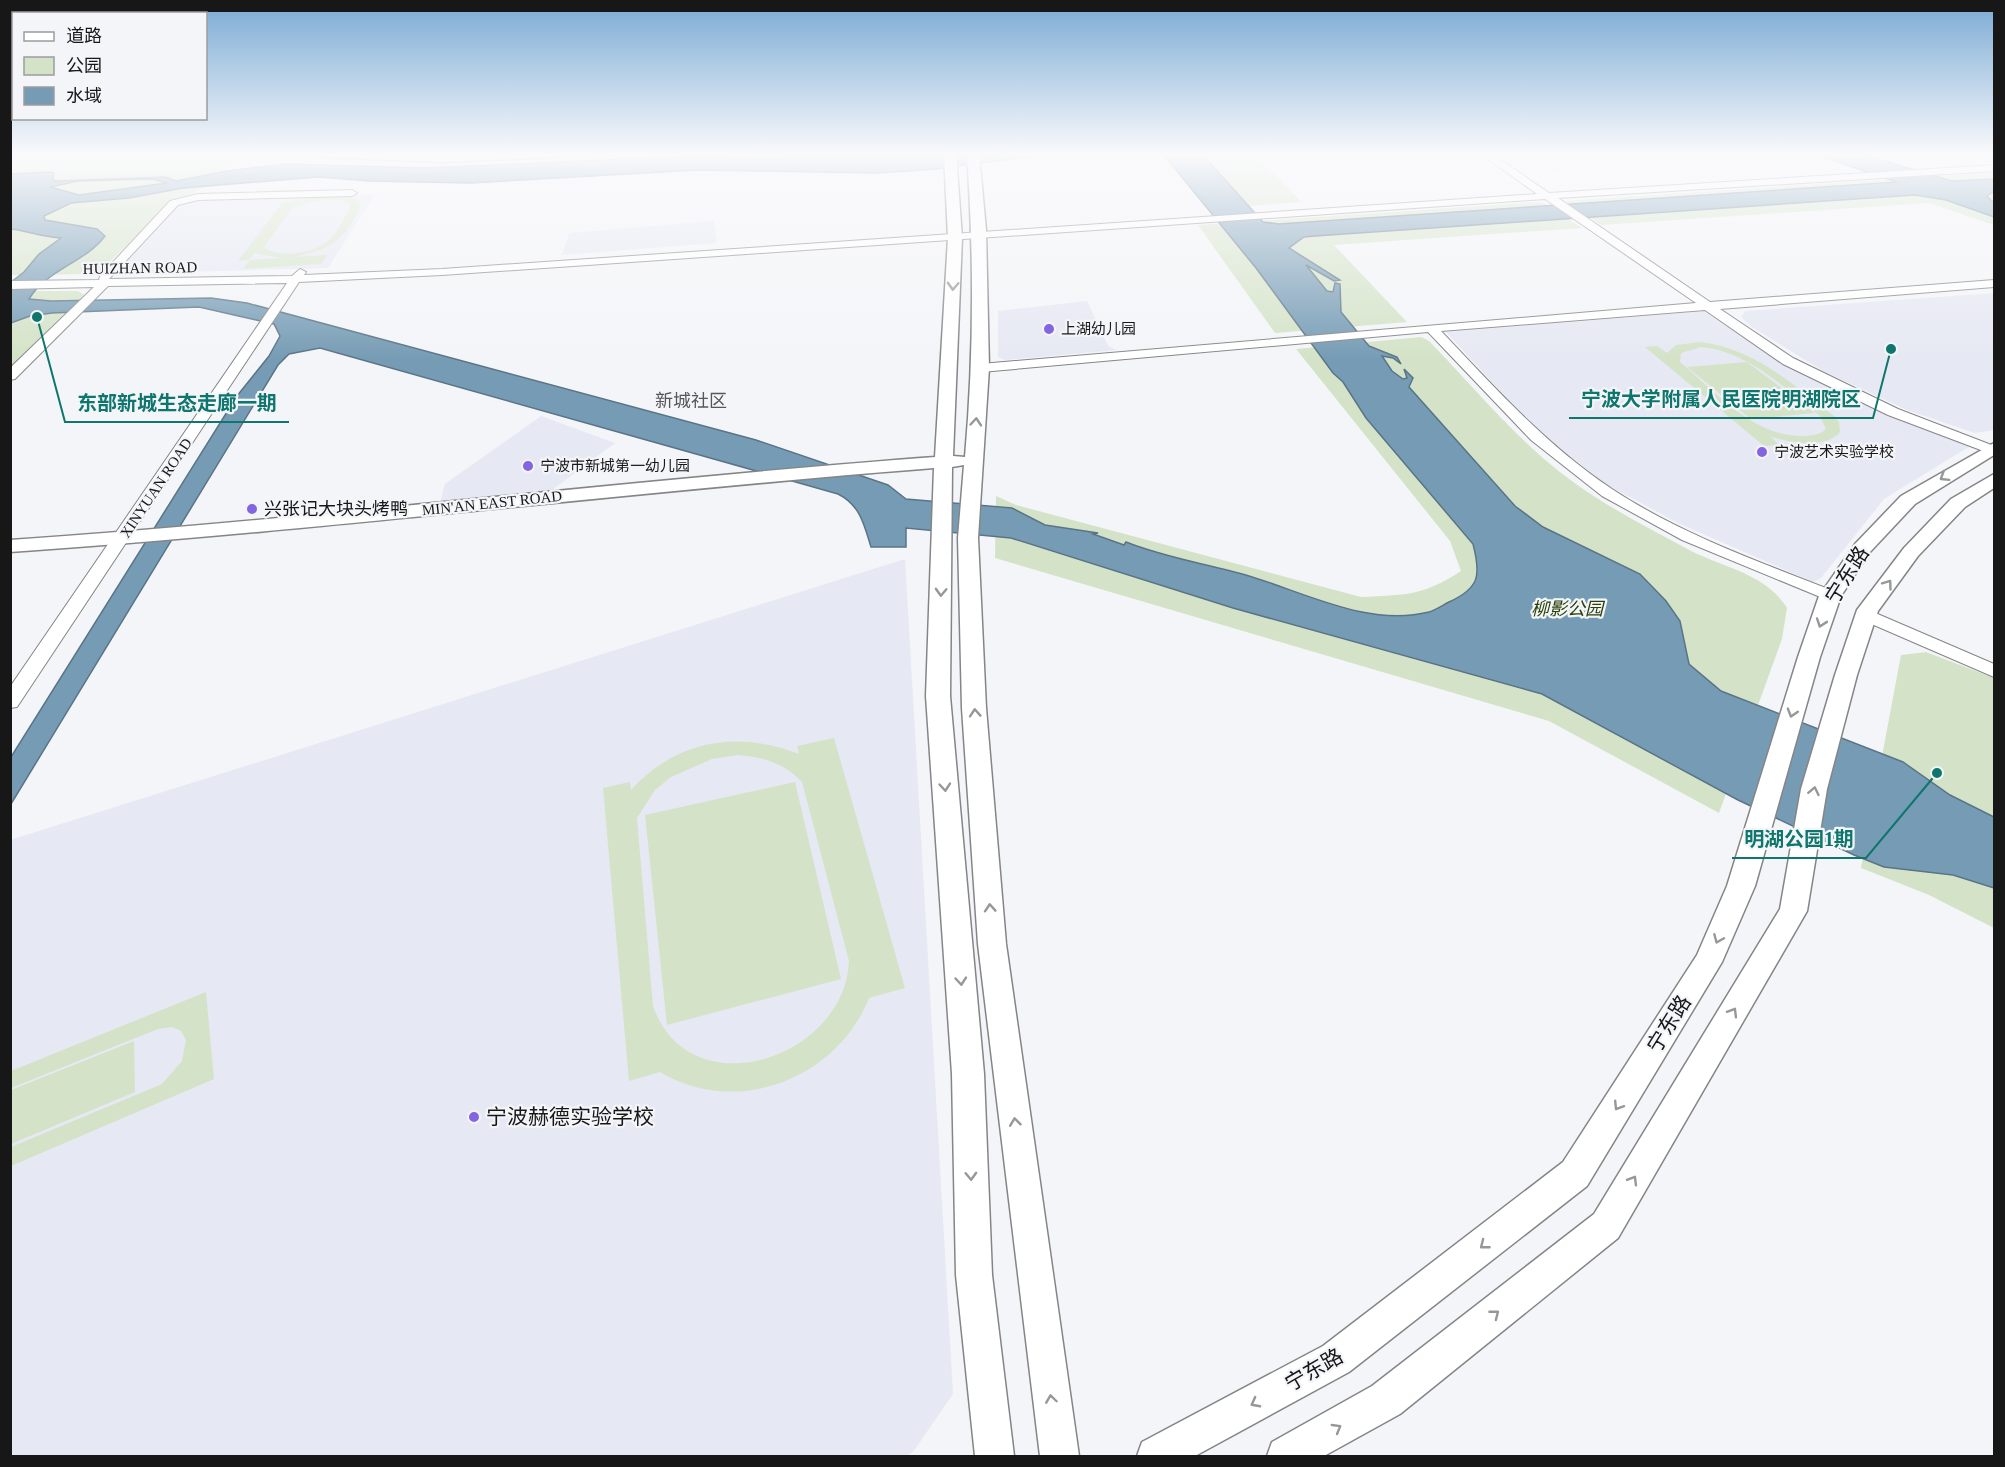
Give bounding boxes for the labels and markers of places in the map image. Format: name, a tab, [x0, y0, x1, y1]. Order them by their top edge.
place label: 上湖幼儿园	[1061, 321, 1136, 337]
marker: 上湖幼儿园	[1042, 322, 1056, 336]
callout: 宁波大学附属人民医院明湖院区	[1569, 380, 1873, 418]
callout: 东部新城生态走廊一期	[65, 384, 289, 422]
place label: 宁波艺术实验学校	[1774, 443, 1894, 460]
marker: 宁波艺术实验学校	[1755, 445, 1769, 459]
place label: 宁波市新城第一幼儿园	[540, 458, 690, 474]
marker: 宁波市新城第一幼儿园	[521, 459, 535, 473]
place label: 兴张记大块头烤鸭	[264, 499, 408, 519]
marker: 兴张记大块头烤鸭	[245, 502, 259, 516]
callout: 明湖公园1期	[1732, 820, 1866, 858]
place label: 宁波赫德实验学校	[486, 1105, 654, 1129]
marker: 宁波赫德实验学校	[467, 1110, 481, 1124]

